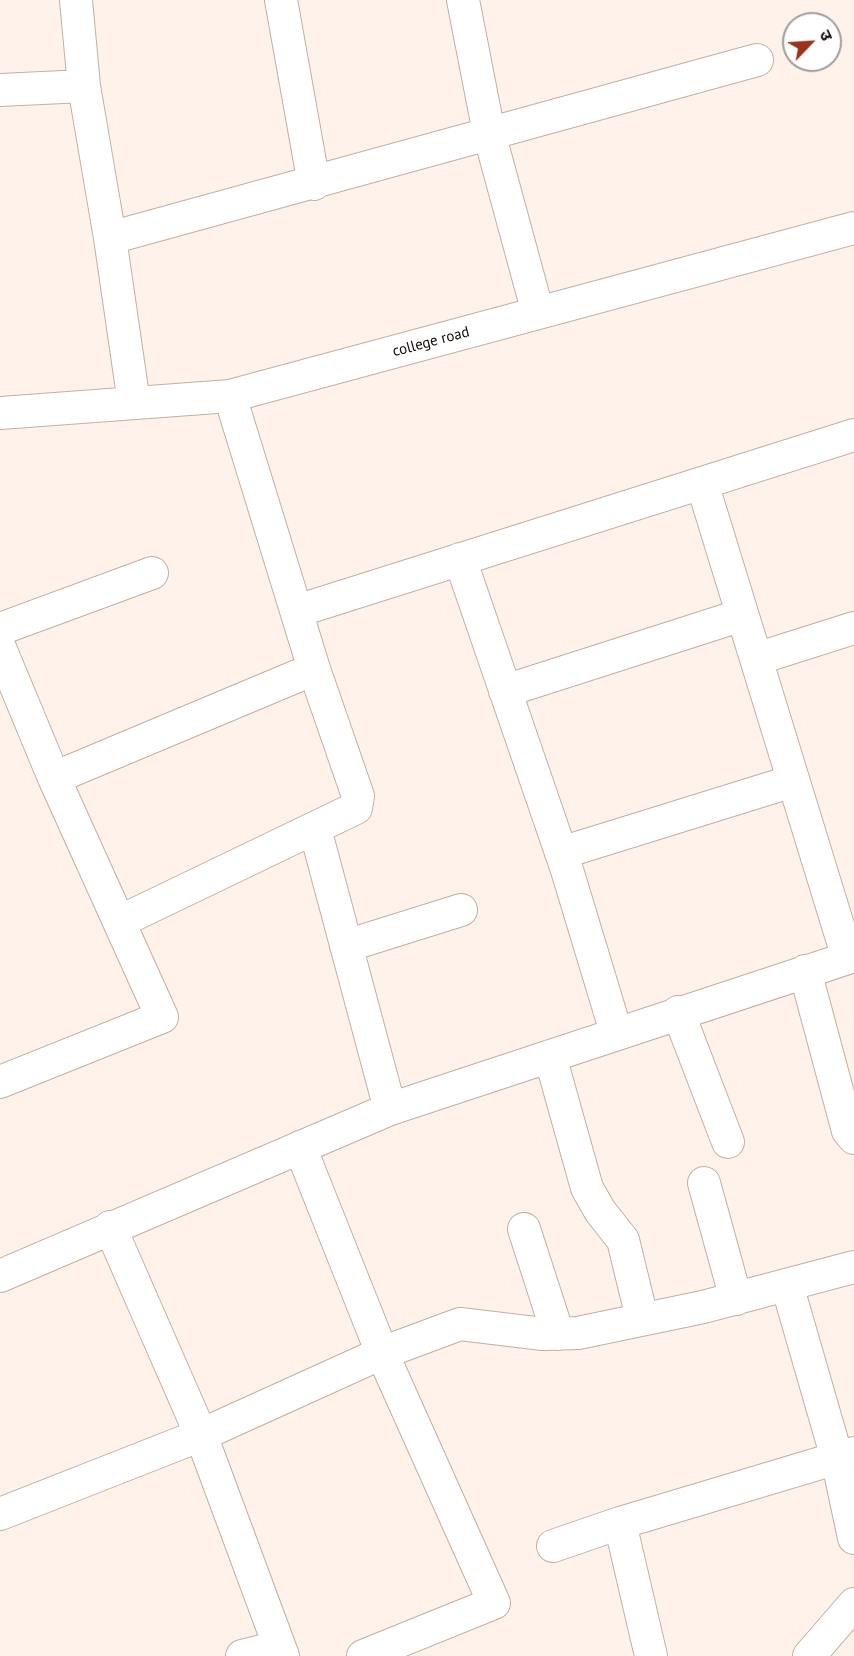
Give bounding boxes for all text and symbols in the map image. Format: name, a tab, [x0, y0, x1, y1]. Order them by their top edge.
north arrow	[782, 12, 842, 72]
text: उ	[815, 27, 838, 44]
street label: college road	[391, 323, 471, 361]

